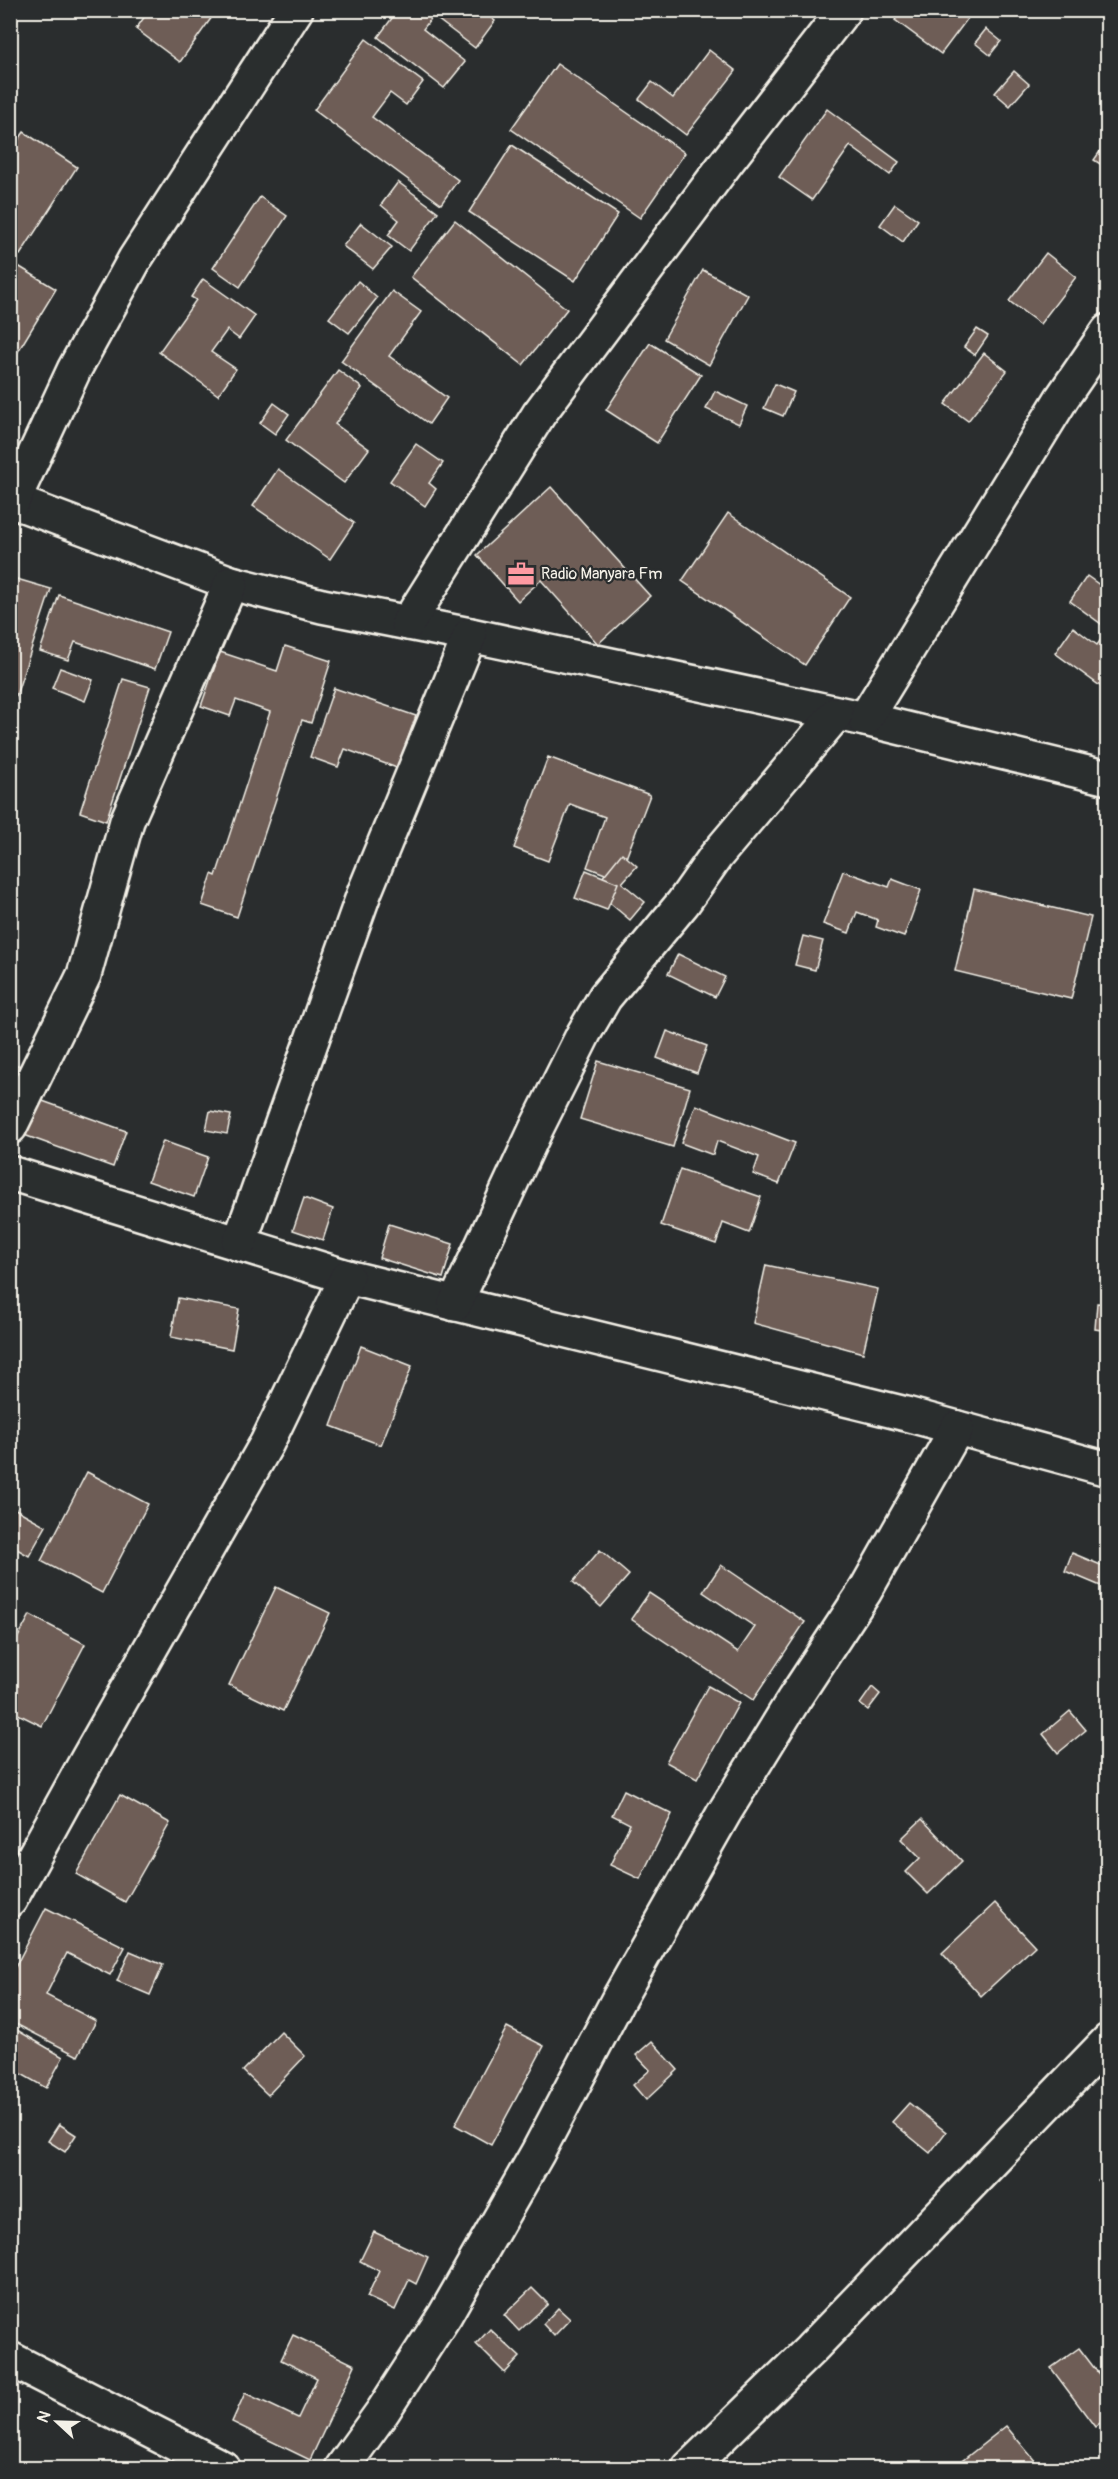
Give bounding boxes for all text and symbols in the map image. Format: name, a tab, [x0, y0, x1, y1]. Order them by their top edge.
office icon: Radio Manyara Fm	[506, 559, 536, 589]
place label: Radio Manyara Fm	[541, 564, 662, 584]
north arrow	[27, 2392, 87, 2452]
text: N	[33, 2408, 55, 2426]

